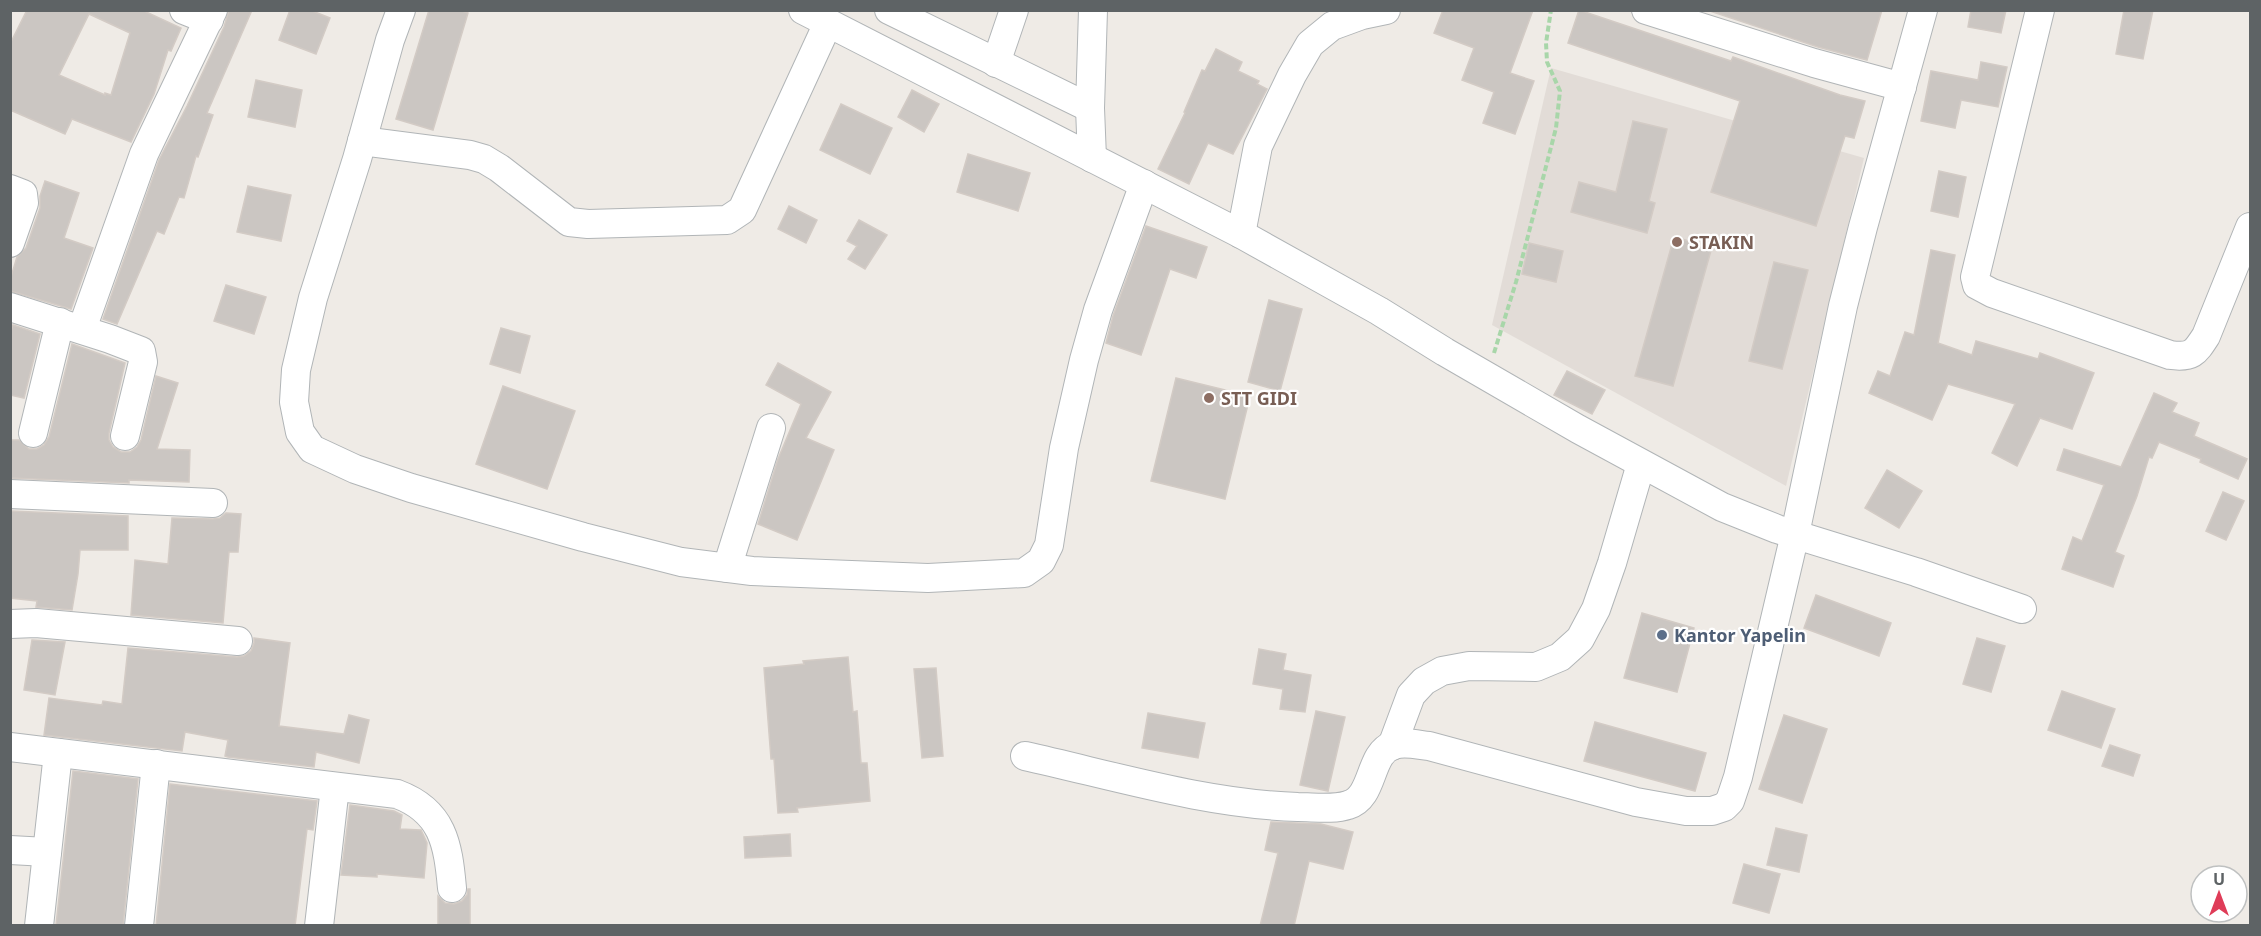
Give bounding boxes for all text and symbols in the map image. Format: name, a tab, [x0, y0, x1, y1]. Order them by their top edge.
place label: STAKIN	[1689, 230, 1754, 254]
marker: STAKIN	[1670, 235, 1684, 249]
place label: STT GIDI	[1221, 386, 1297, 410]
marker: STT GIDI	[1202, 391, 1216, 405]
place label: Kantor Yapelin	[1674, 623, 1806, 647]
marker: Kantor Yapelin	[1655, 628, 1669, 642]
north arrow	[2189, 864, 2249, 924]
text: U	[2213, 868, 2225, 890]

